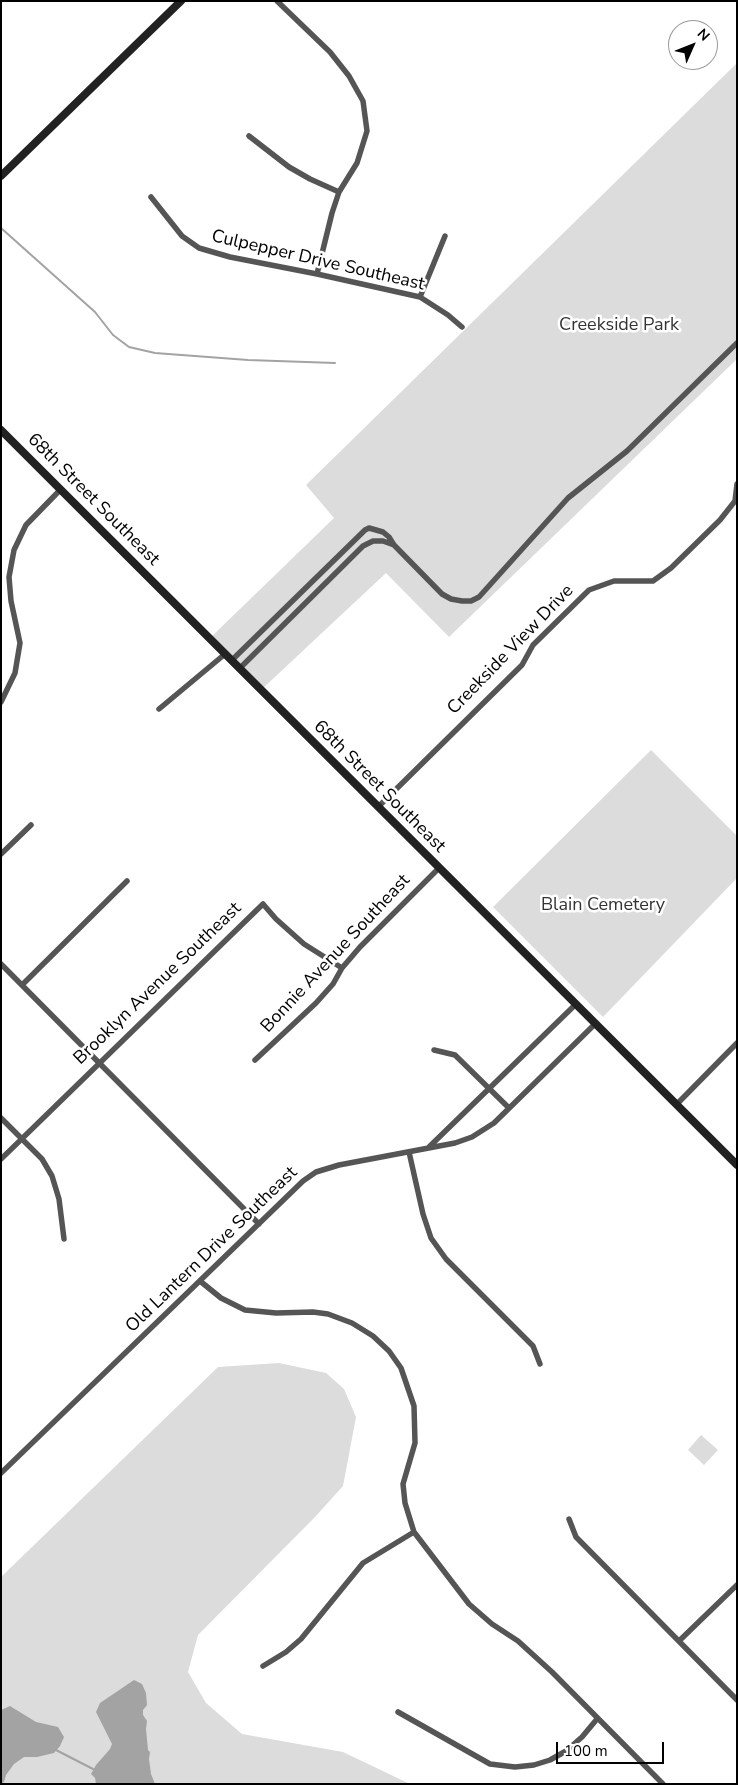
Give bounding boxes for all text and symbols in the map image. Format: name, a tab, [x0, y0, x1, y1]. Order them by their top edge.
north arrow	[668, 20, 718, 70]
text: N	[693, 25, 714, 45]
street label: Culpepper Drive Southeast	[209, 226, 427, 296]
park label: Creekside Park	[559, 315, 679, 337]
street label: 68th Street Southeast	[22, 429, 164, 571]
street label: Creekside View Drive	[443, 580, 579, 720]
street label: 68th Street Southeast	[308, 716, 450, 858]
street label: Bonnie Avenue Southeast	[257, 870, 415, 1038]
park label: Blain Cemetery	[541, 895, 665, 917]
street label: Brooklyn Avenue Southeast	[70, 898, 246, 1070]
street label: Old Lantern Drive Southeast	[122, 1162, 302, 1338]
scale bar	[558, 1732, 666, 1764]
text: 100 m	[564, 1741, 608, 1761]

